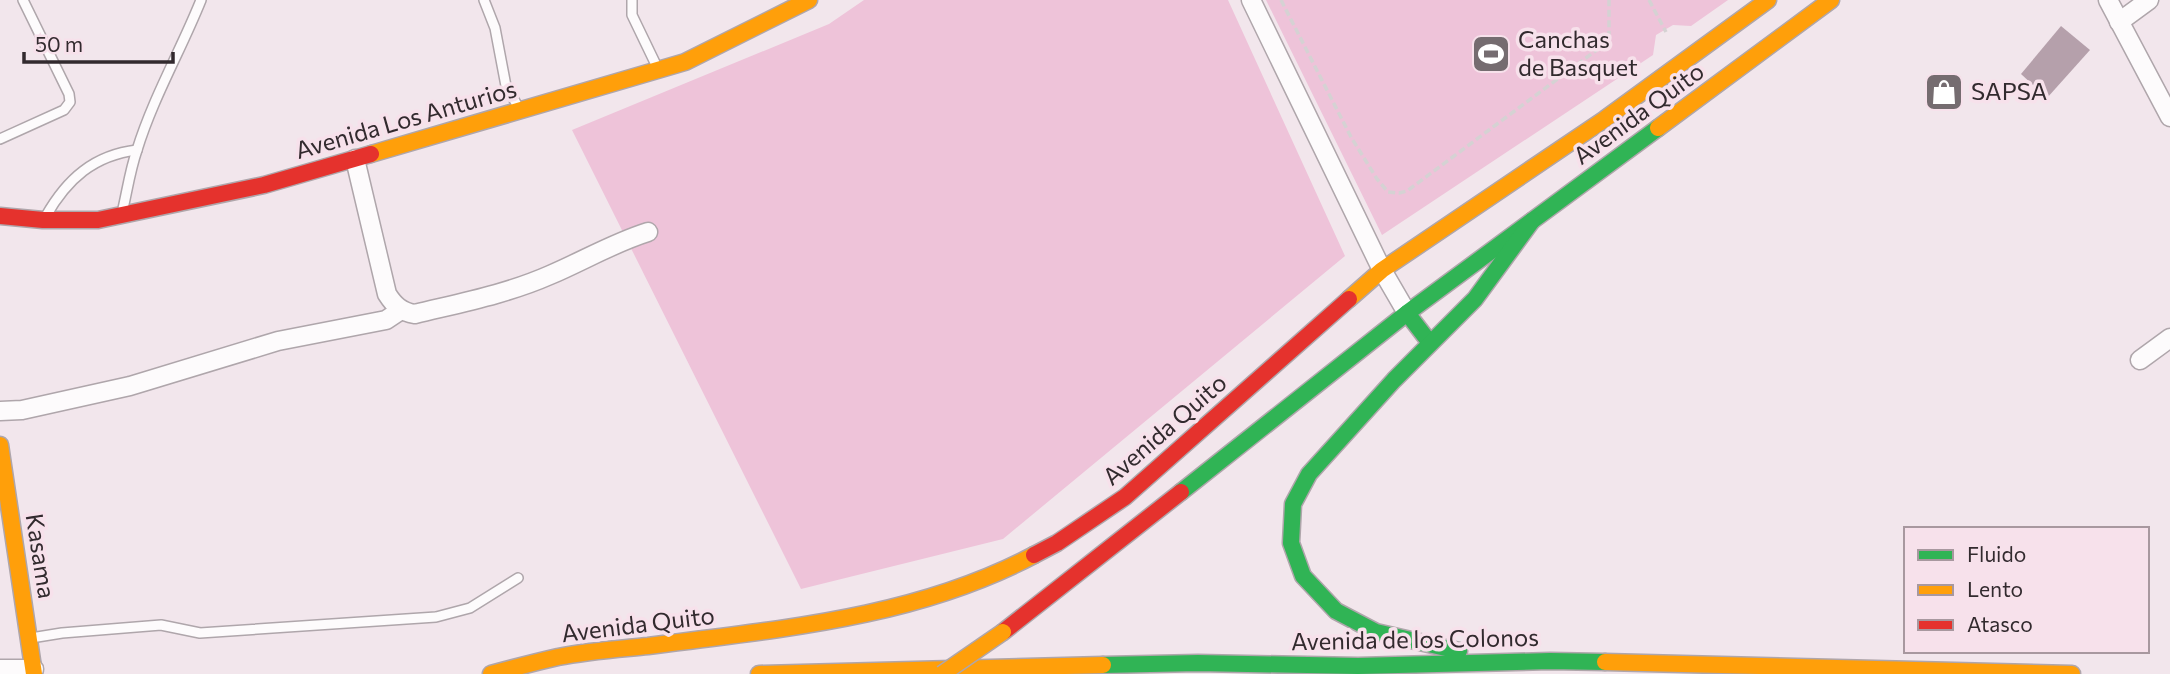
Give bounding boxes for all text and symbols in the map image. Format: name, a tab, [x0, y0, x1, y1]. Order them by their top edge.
scale bar	[24, 21, 173, 65]
place label: Canchas de Basquet	[1518, 24, 1638, 81]
text: 50 m	[35, 31, 83, 56]
sports icon: Canchas de Basquet	[1470, 33, 1512, 75]
street label: Avenida Quito	[1567, 56, 1709, 170]
shop icon: SAPSA	[1923, 71, 1965, 113]
street label: Avenida Los Anturios	[292, 73, 520, 164]
place label: SAPSA	[1971, 76, 2047, 105]
street label: Avenida Quito	[1096, 367, 1232, 490]
street label: Kasama	[20, 511, 63, 600]
legend	[1904, 527, 2149, 653]
text: Fluido	[1967, 541, 2026, 566]
text: Lento	[1967, 576, 2023, 601]
street label: Avenida Quito	[559, 600, 716, 647]
text: Atasco	[1967, 611, 2033, 636]
street label: Avenida de los Colonos	[1291, 622, 1539, 655]

